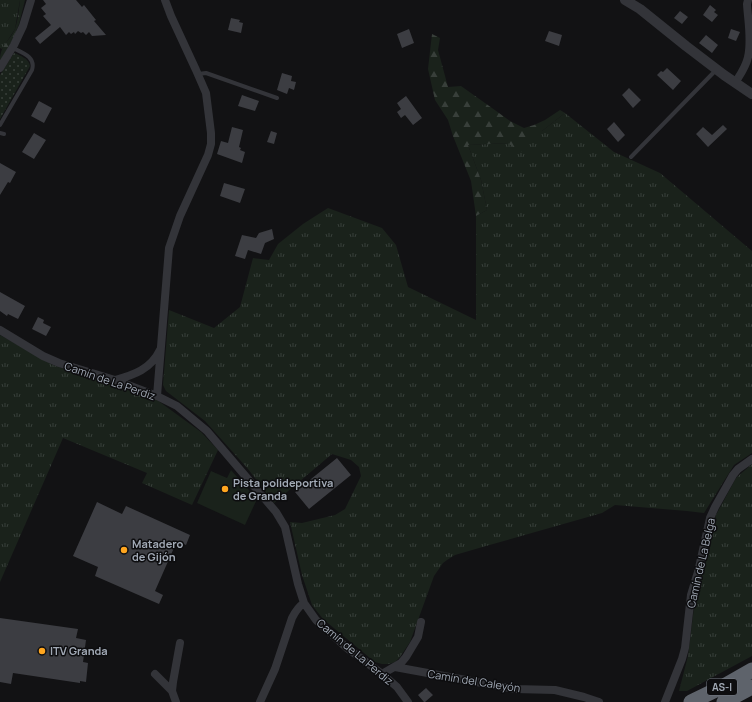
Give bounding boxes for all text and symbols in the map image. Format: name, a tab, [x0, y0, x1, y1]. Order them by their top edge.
street label: Camín de La Perdiz	[63, 358, 158, 403]
place label: Pista polideportiva de Granda	[233, 475, 333, 503]
marker: Pista polideportiva de Granda	[220, 484, 230, 494]
street label: Camín de La Belga	[683, 516, 718, 609]
place label: Matadero de Gijón	[132, 536, 184, 564]
marker: Matadero de Gijón	[119, 545, 129, 555]
street label: Camín de La Perdiz	[314, 615, 397, 688]
place label: ITV Granda	[50, 643, 108, 658]
marker: ITV Granda	[37, 646, 47, 656]
street label: Camín del Caleyón	[427, 666, 522, 695]
road number: AS-I	[707, 679, 737, 695]

